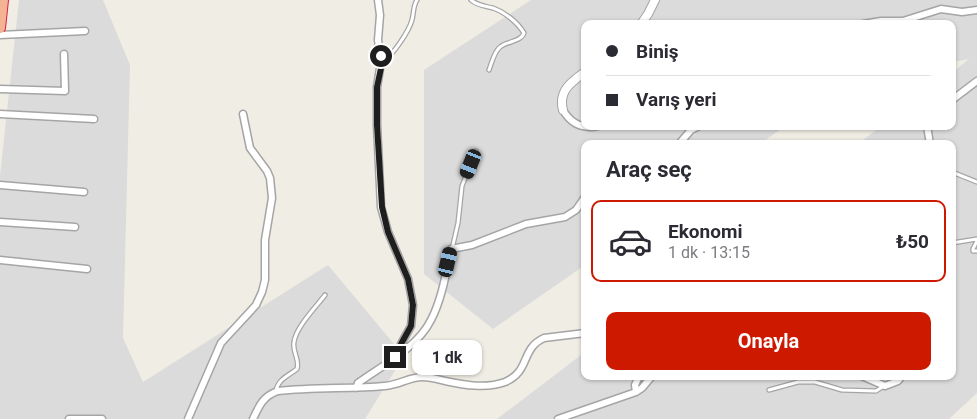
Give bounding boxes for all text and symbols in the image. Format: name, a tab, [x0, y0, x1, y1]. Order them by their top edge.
text: Biniş	[636, 40, 679, 63]
route start	[370, 45, 392, 67]
text: Varış yeri	[636, 88, 716, 111]
car	[458, 147, 483, 181]
text: Araç seç	[606, 157, 692, 182]
icon: car	[608, 219, 653, 264]
text: Ekonomi	[668, 220, 742, 243]
text: ₺50	[896, 230, 929, 253]
text: 1 dk · 13:15	[668, 243, 750, 262]
car	[437, 246, 458, 278]
button: Onayla	[606, 312, 931, 370]
callout: 1 dk	[412, 340, 482, 374]
route end	[384, 346, 406, 368]
text: 1 dk	[432, 348, 462, 367]

